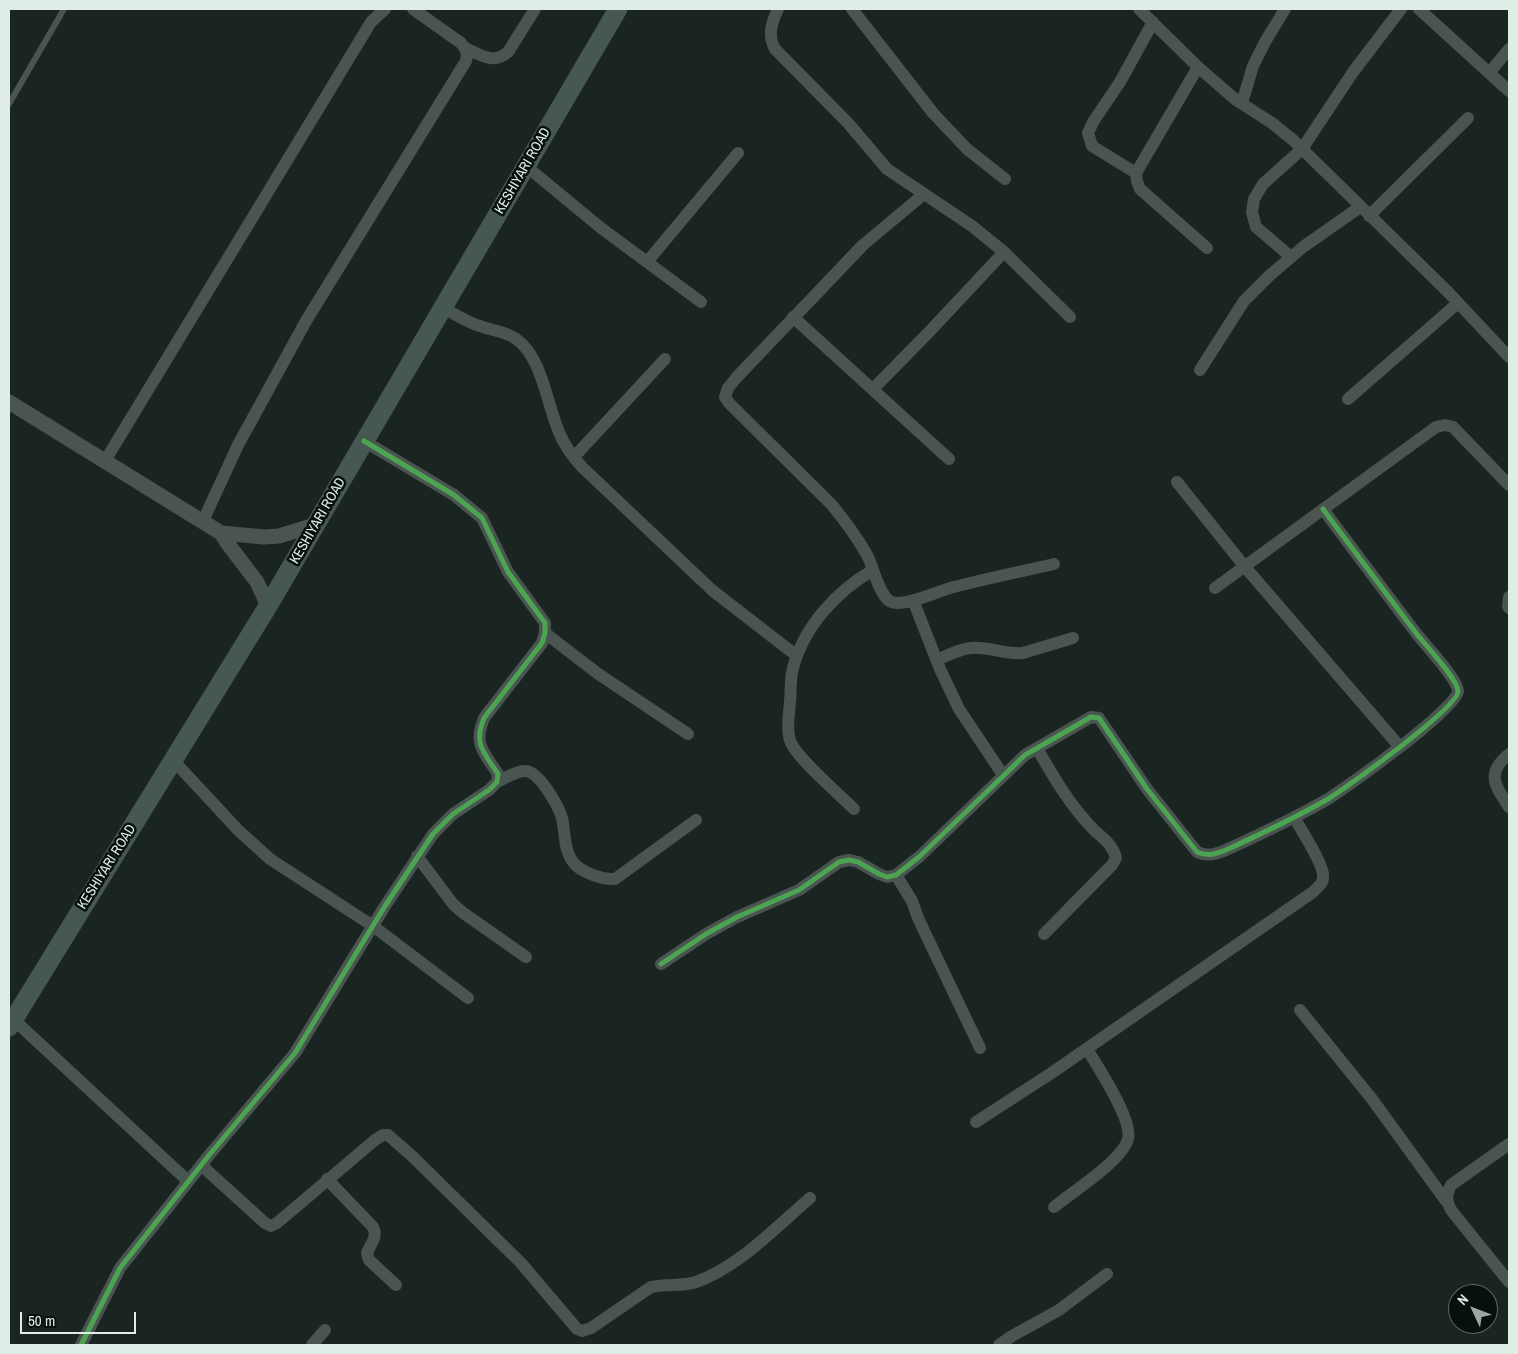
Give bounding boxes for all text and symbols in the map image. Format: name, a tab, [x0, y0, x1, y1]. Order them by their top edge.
street label: KESHIYARI ROAD	[492, 125, 554, 217]
street label: KESHIYARI ROAD	[287, 475, 349, 567]
street label: KESHIYARI ROAD	[74, 822, 140, 912]
north arrow	[1448, 1284, 1498, 1334]
text: N	[1453, 1290, 1472, 1309]
scale bar	[22, 1302, 139, 1334]
text: 50 m	[28, 1310, 55, 1331]

